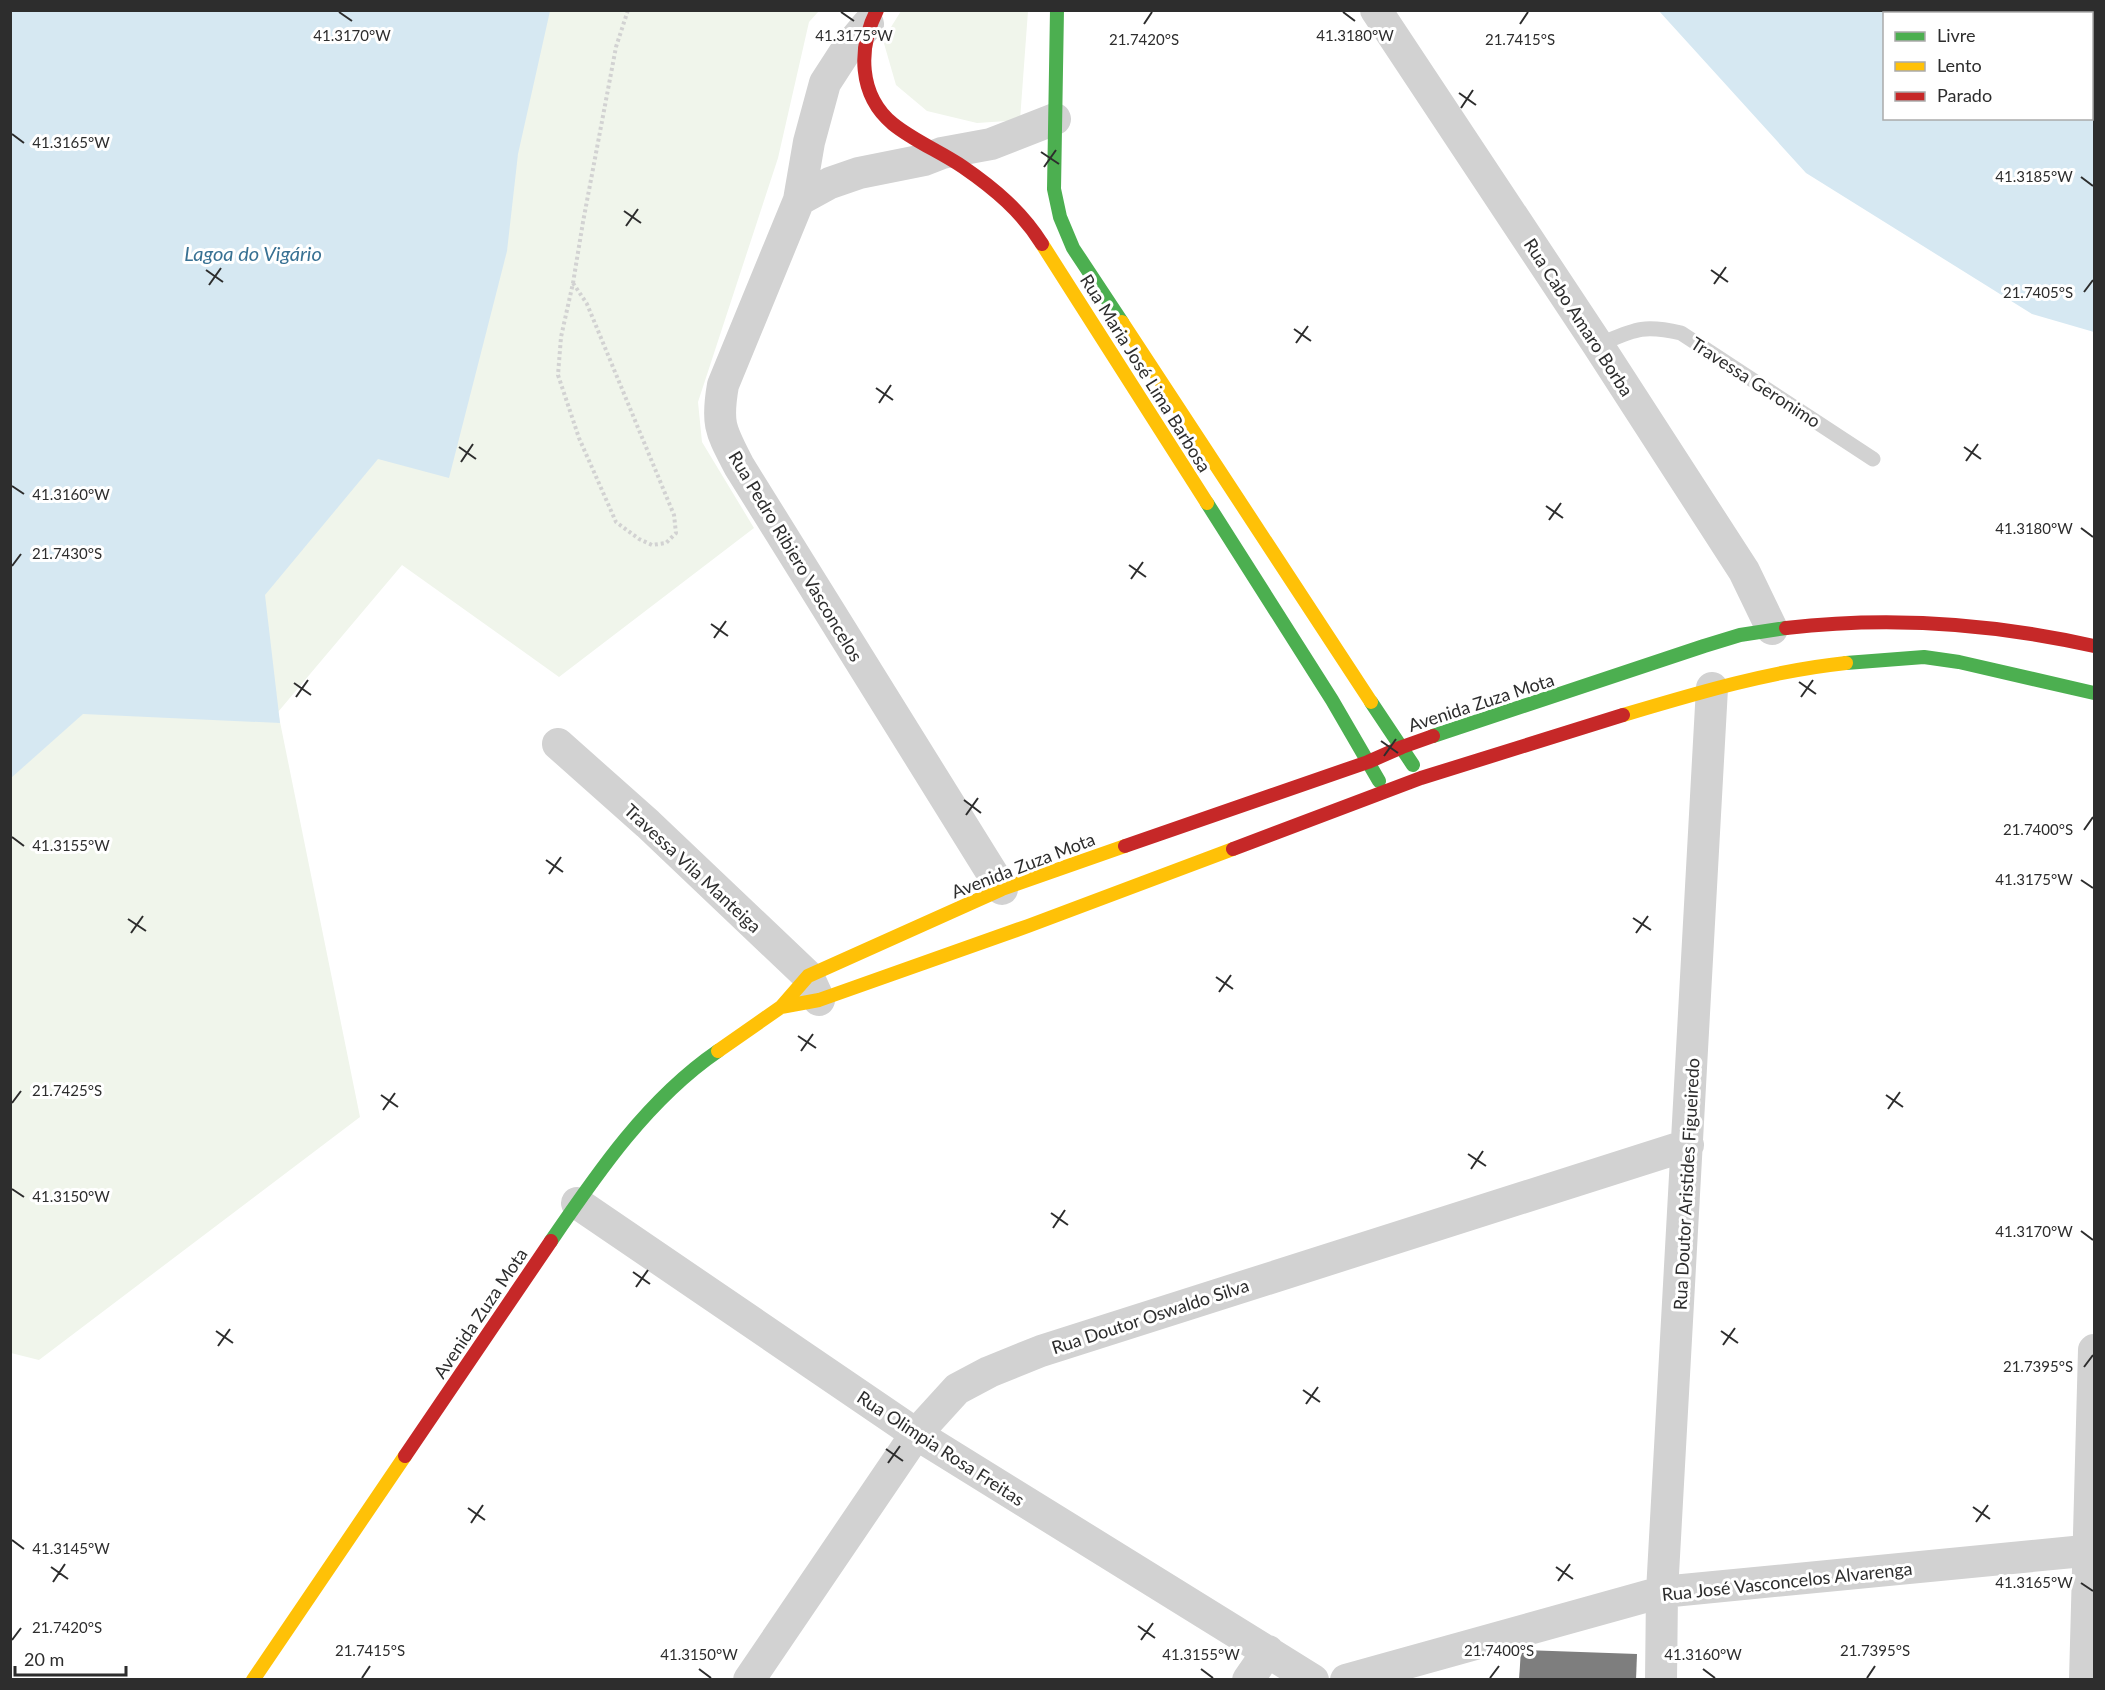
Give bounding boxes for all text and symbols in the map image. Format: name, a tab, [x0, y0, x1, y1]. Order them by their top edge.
legend	[1883, 12, 2093, 120]
text: Livre	[1937, 24, 1976, 46]
text: 41.3170°W	[313, 26, 391, 44]
text: 41.3175°W	[815, 26, 893, 44]
text: 41.3180°W	[1316, 26, 1394, 44]
text: 21.7420°S	[1109, 30, 1179, 48]
text: 21.7415°S	[1485, 30, 1555, 48]
text: Lento	[1937, 54, 1982, 76]
text: Parado	[1937, 84, 1992, 106]
text: 41.3165°W	[32, 133, 110, 151]
text: 41.3185°W	[1995, 167, 2073, 185]
street label: Rua Cabo Amaro Borba	[1520, 234, 1638, 400]
water label: Lagoa do Vigário	[184, 241, 322, 265]
street label: Rua Maria José Lima Barbosa	[1076, 270, 1216, 476]
text: 21.7405°S	[2003, 283, 2073, 301]
street label: Travessa Geronimo	[1687, 332, 1825, 432]
street label: Rua Pedro Ribiero Vasconcelos	[724, 447, 868, 665]
text: 41.3160°W	[32, 485, 110, 503]
text: 41.3180°W	[1995, 519, 2073, 537]
text: 21.7430°S	[32, 544, 102, 562]
street label: Avenida Zuza Mota	[1405, 668, 1557, 736]
street label: Travessa Vila Manteiga	[620, 799, 766, 937]
text: 21.7400°S	[2003, 820, 2073, 838]
street label: Avenida Zuza Mota	[948, 827, 1098, 903]
text: 41.3155°W	[32, 836, 110, 854]
text: 41.3175°W	[1995, 870, 2073, 888]
street label: Rua Doutor Aristides Figueiredo	[1668, 1057, 1704, 1311]
text: 21.7425°S	[32, 1081, 102, 1099]
text: 41.3150°W	[32, 1187, 110, 1205]
text: 41.3170°W	[1995, 1222, 2073, 1240]
street label: Avenida Zuza Mota	[428, 1244, 532, 1382]
street label: Rua Doutor Oswaldo Silva	[1049, 1274, 1251, 1358]
text: 21.7395°S	[2003, 1357, 2073, 1375]
street label: Rua Olimpia Rosa Freitas	[853, 1386, 1029, 1510]
text: 41.3145°W	[32, 1539, 110, 1557]
street label: Rua José Vasconcelos Alvarenga	[1661, 1557, 1913, 1605]
text: 41.3165°W	[1995, 1573, 2073, 1591]
text: 21.7420°S	[32, 1618, 102, 1636]
scale bar	[15, 1639, 126, 1677]
text: 21.7415°S	[335, 1641, 405, 1659]
text: 21.7400°S	[1464, 1641, 1534, 1659]
text: 21.7395°S	[1840, 1641, 1910, 1659]
text: 41.3150°W	[660, 1645, 738, 1663]
text: 41.3155°W	[1162, 1645, 1240, 1663]
text: 41.3160°W	[1664, 1645, 1742, 1663]
text: 20 m	[24, 1648, 64, 1670]

